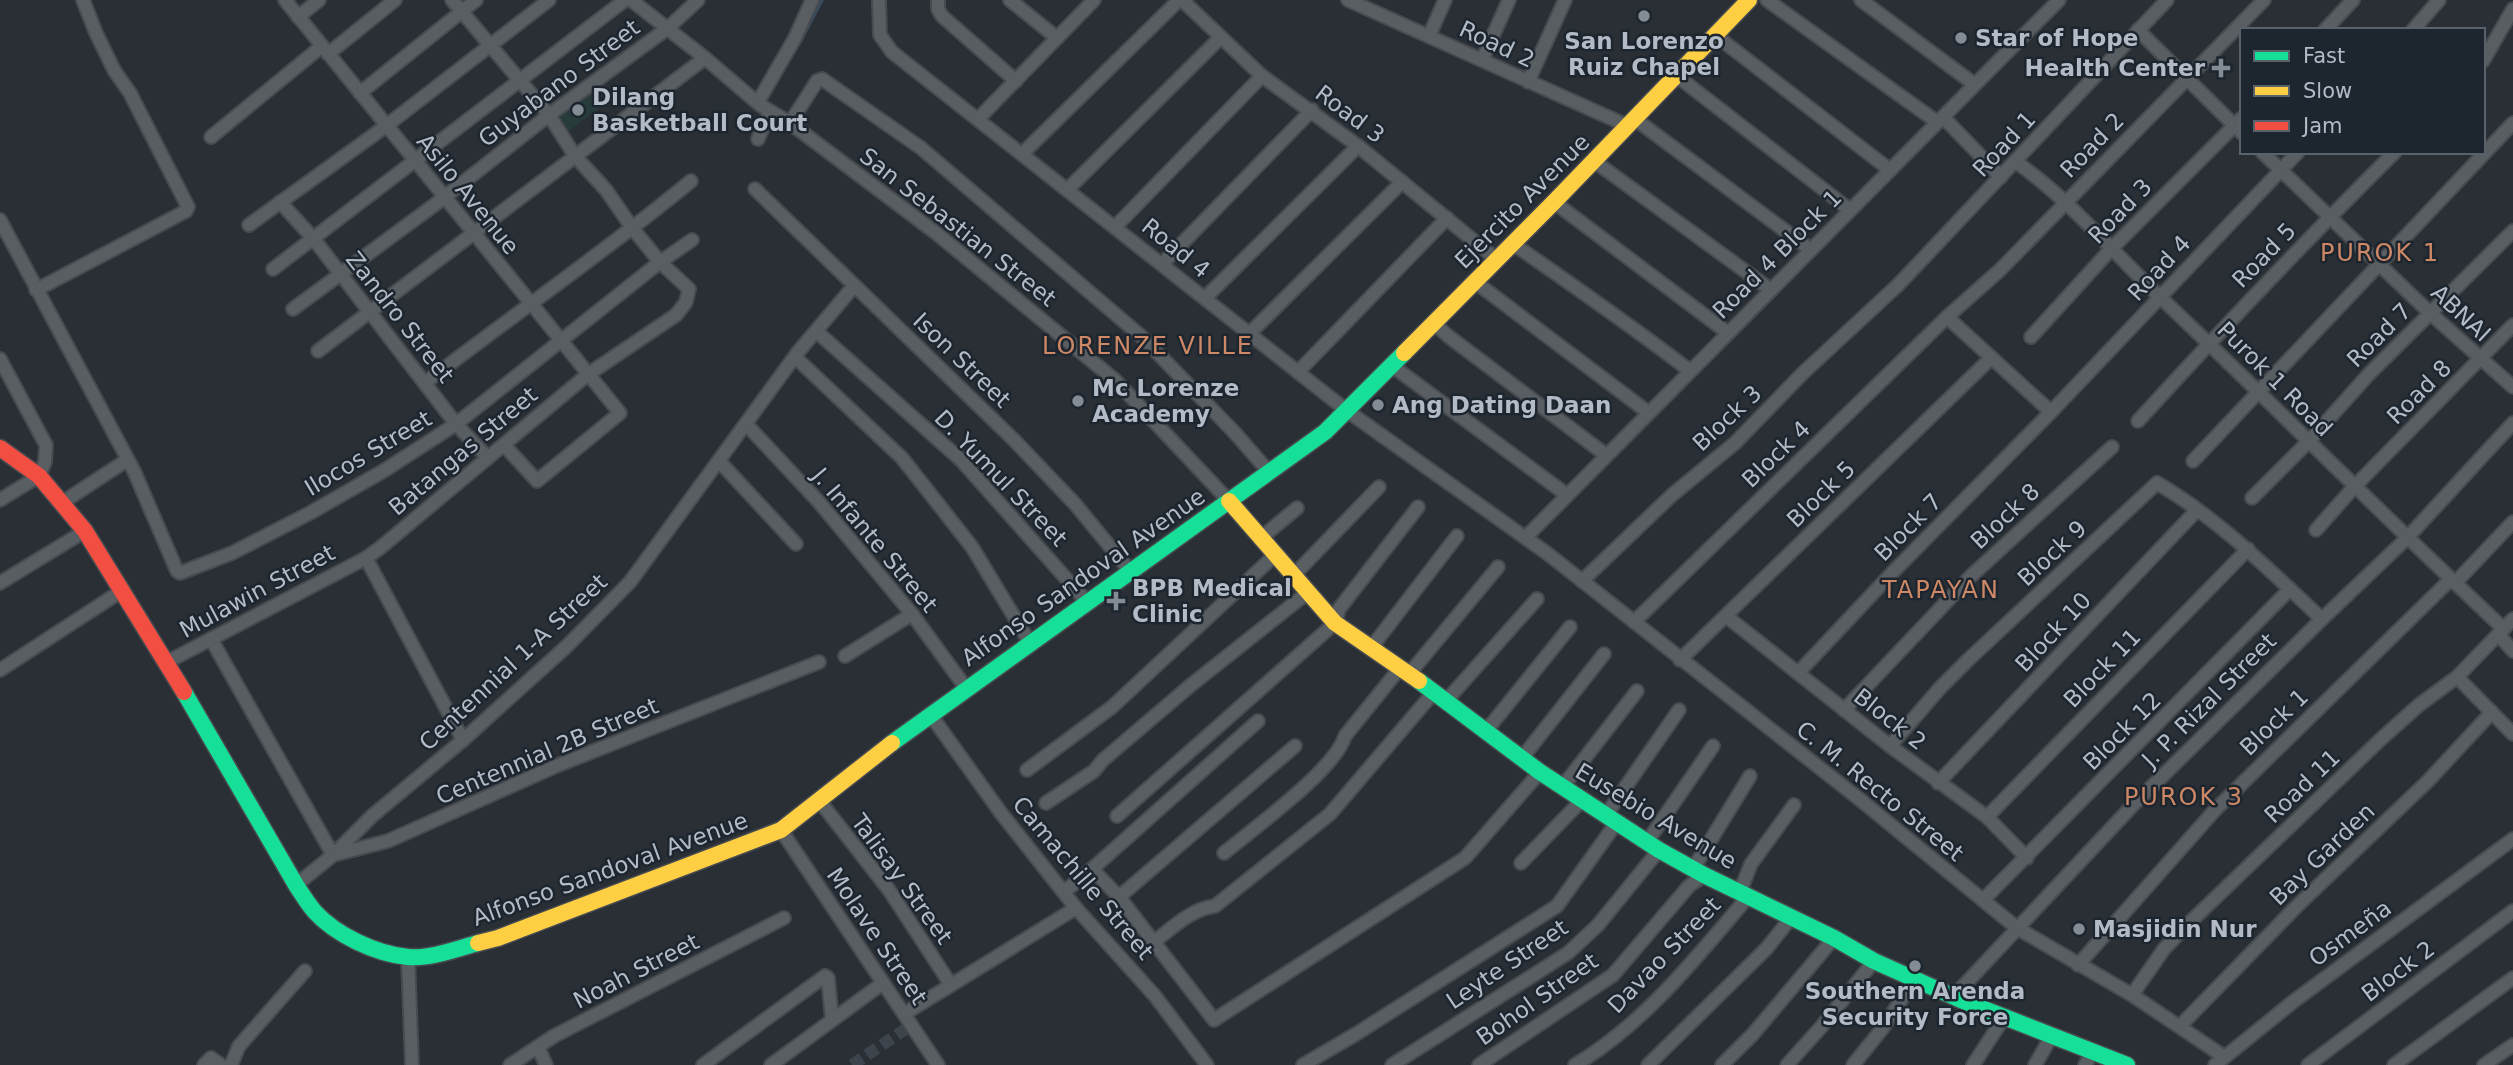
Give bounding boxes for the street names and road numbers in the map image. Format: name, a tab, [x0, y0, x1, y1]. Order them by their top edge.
street label: Guyabano Street	[473, 14, 645, 152]
street label: Road 2	[1455, 15, 1539, 73]
street label: Road 3	[1310, 80, 1390, 148]
street label: Road 1	[1967, 106, 2041, 182]
street label: Road 2	[2055, 107, 2129, 183]
street label: Asilo Avenue	[412, 129, 524, 259]
street label: Ejercito Avenue	[1450, 129, 1594, 273]
street label: San Sebastian Street	[855, 142, 1061, 312]
street label: Road 3	[2083, 173, 2157, 249]
street label: Road 4 Block 1	[1707, 184, 1847, 324]
street label: Road 4	[1137, 213, 1215, 283]
street label: Road 5	[2227, 217, 2301, 293]
street label: Road 4	[2122, 230, 2196, 306]
street label: Zandro Street	[341, 246, 459, 388]
street label: ABNAI	[2426, 279, 2496, 347]
street label: Road 7	[2342, 298, 2416, 372]
street label: Ison Street	[908, 307, 1016, 413]
street label: Purok 1 Road	[2212, 316, 2338, 442]
street label: Road 8	[2382, 355, 2456, 429]
street label: Block 3	[1687, 380, 1767, 456]
street label: Batangas Street	[384, 381, 542, 521]
street label: Ilocos Street	[300, 405, 436, 501]
street label: D. Yumul Street	[930, 405, 1072, 551]
street label: Block 4	[1737, 415, 1815, 493]
street label: Block 5	[1782, 455, 1860, 533]
street label: J. Infante Street	[806, 461, 943, 617]
street label: Block 8	[1965, 478, 2045, 554]
street label: Alfonso Sandoval Avenue	[956, 483, 1210, 671]
street label: Block 7	[1869, 488, 1947, 566]
street label: Block 9	[2012, 515, 2092, 591]
street label: Mulawin Street	[175, 539, 339, 643]
street label: Centennial 1-A Street	[414, 568, 612, 756]
street label: Block 10	[2010, 587, 2096, 677]
street label: Block 11	[2058, 623, 2146, 713]
street label: J. P. Rizal Street	[2135, 628, 2281, 774]
street label: Block 2	[1849, 683, 1931, 755]
street label: Block 1	[2235, 683, 2313, 761]
street label: Block 12	[2078, 687, 2166, 775]
street label: Centennial 2B Street	[432, 692, 662, 810]
street label: C. M. Recto Street	[1791, 716, 1969, 866]
street label: Road 11	[2259, 744, 2345, 828]
street label: Eusebio Avenue	[1571, 758, 1741, 874]
street label: Camachille Street	[1007, 791, 1159, 965]
street label: Bay Garden	[2264, 798, 2380, 910]
street label: Alfonso Sandoval Avenue	[469, 807, 751, 931]
street label: Talisay Street	[846, 808, 958, 949]
street label: Molave Street	[822, 863, 932, 1009]
street label: Davao Street	[1602, 892, 1726, 1018]
street label: Osmeña	[2304, 894, 2396, 972]
street label: Leyte Street	[1441, 914, 1573, 1014]
street label: Noah Street	[569, 928, 703, 1014]
street label: Block 2	[2357, 935, 2439, 1007]
street label: Bohol Street	[1471, 948, 1603, 1050]

